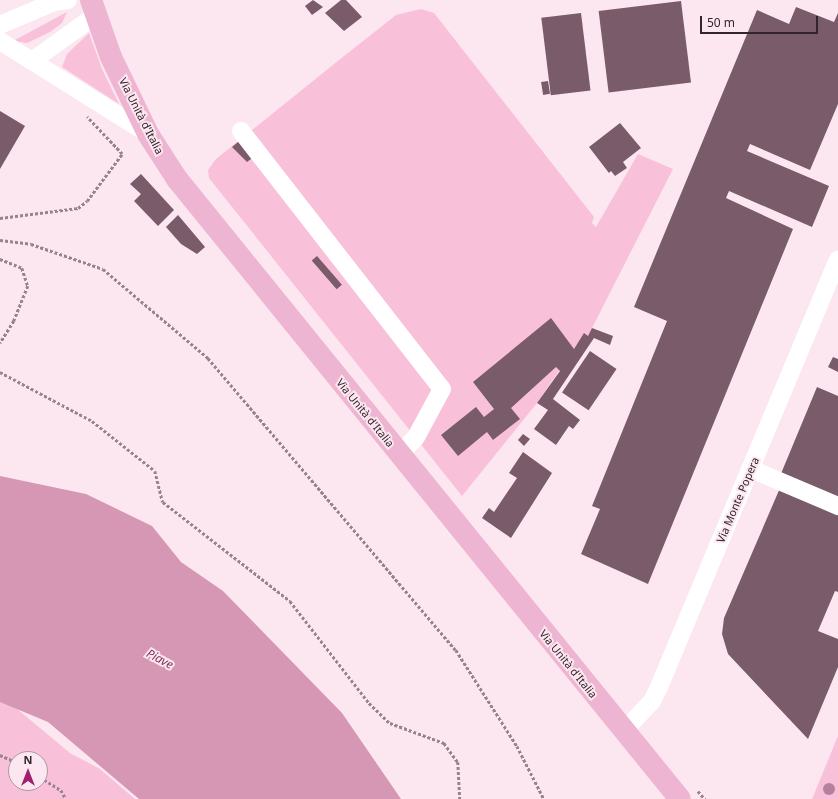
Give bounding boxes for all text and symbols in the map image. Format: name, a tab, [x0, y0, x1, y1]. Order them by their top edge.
scale bar	[702, 8, 820, 34]
text: 50 m	[707, 14, 735, 31]
street label: Via Unità d'Italia	[116, 76, 166, 156]
street label: Via Unità d'Italia	[333, 376, 397, 450]
street label: Via Monte Popera	[714, 455, 762, 545]
street label: Via Unità d'Italia	[536, 627, 600, 701]
water label: Piave	[144, 646, 176, 672]
north arrow	[8, 751, 48, 791]
text: N	[24, 752, 32, 767]

